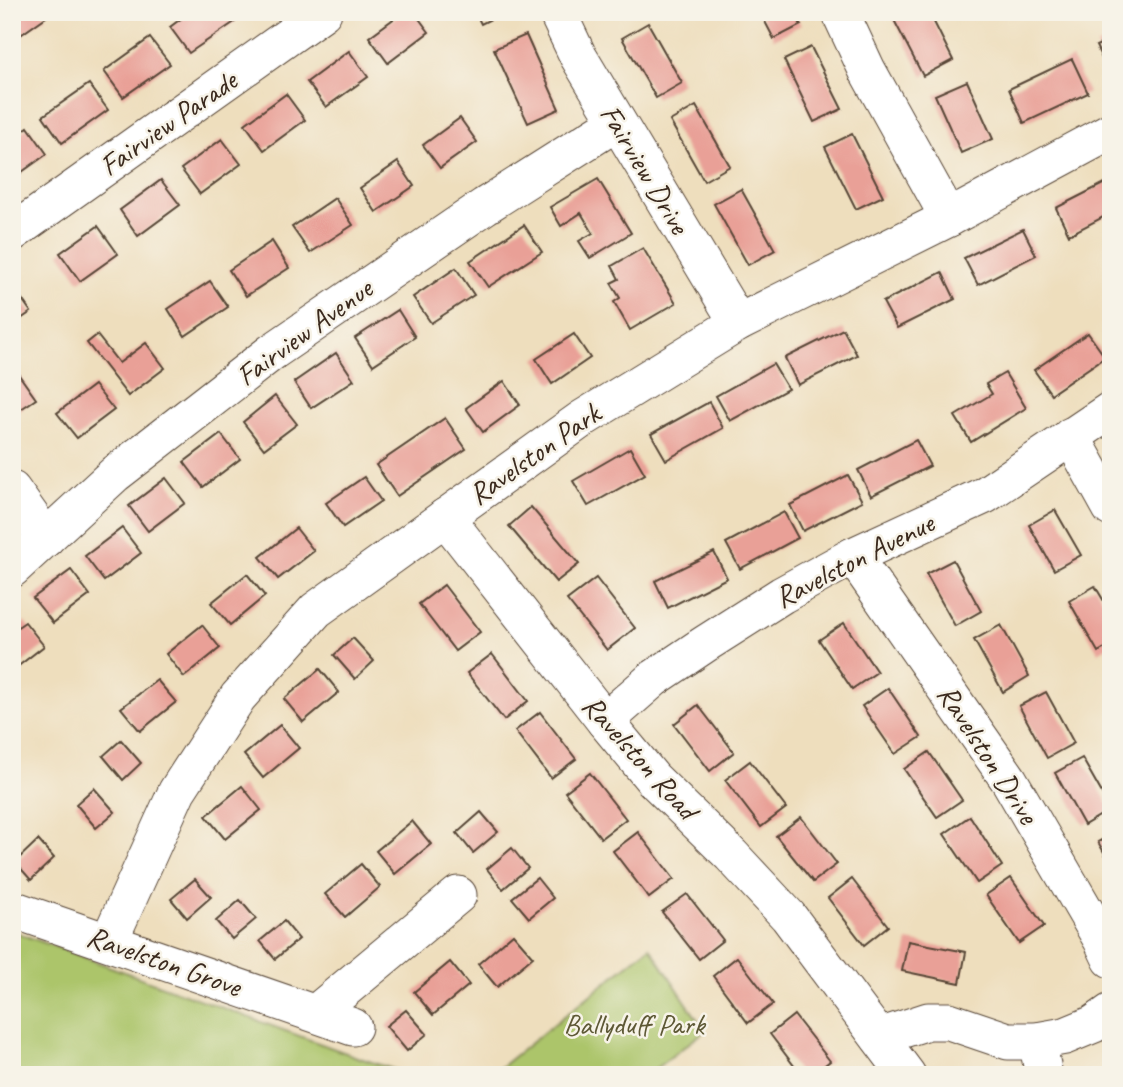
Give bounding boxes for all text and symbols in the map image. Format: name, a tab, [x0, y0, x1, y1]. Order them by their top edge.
street label: Fairview Parade	[92, 60, 246, 184]
street label: Fairview Drive	[592, 97, 700, 242]
street label: Fairview Avenue	[228, 269, 381, 394]
street label: Ravelston Park	[461, 394, 609, 513]
street label: Ravelston Avenue	[768, 503, 942, 616]
street label: Ravelston Drive	[929, 677, 1048, 833]
street label: Ravelston Road	[574, 687, 709, 830]
street label: Ravelston Grove	[82, 917, 248, 1006]
park label: Ballyduff Park	[564, 1005, 707, 1043]

